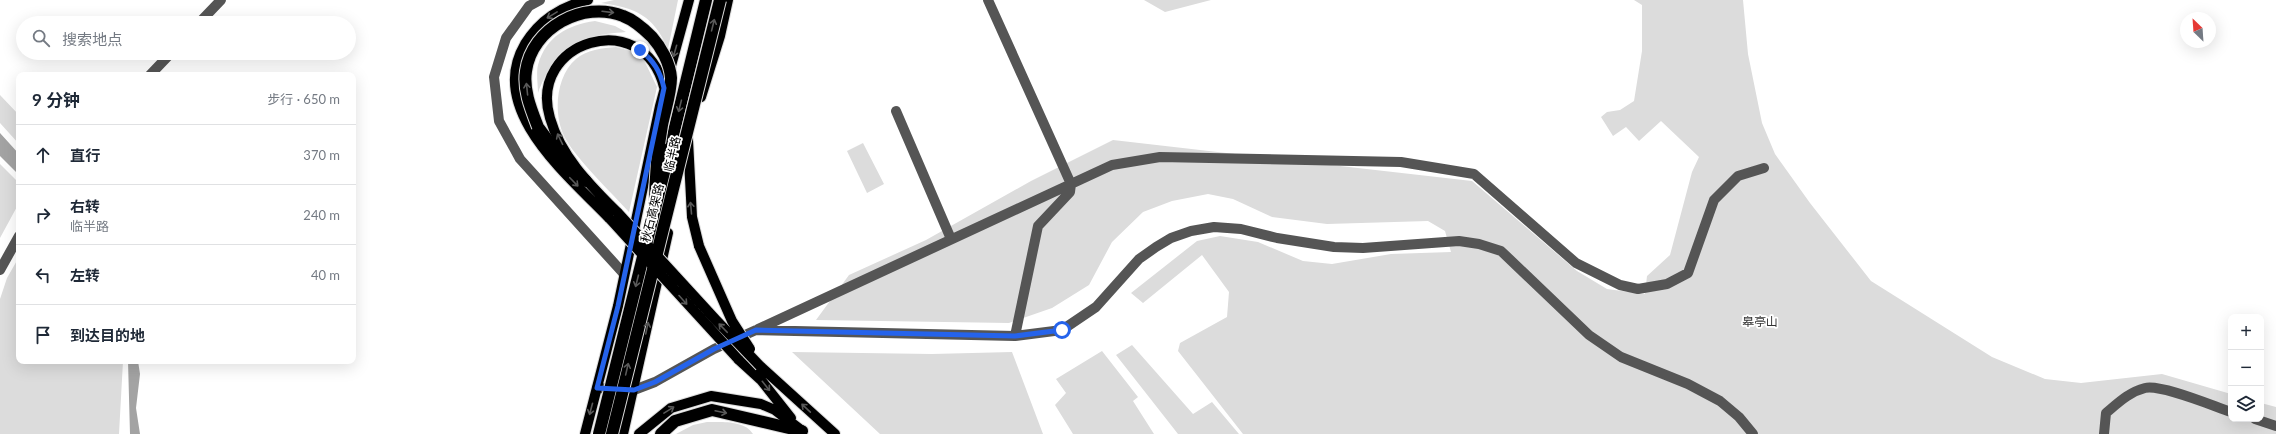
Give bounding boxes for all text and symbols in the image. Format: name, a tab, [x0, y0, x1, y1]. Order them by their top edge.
one-way arrow	[601, 9, 614, 16]
one-way arrow	[547, 11, 558, 19]
north arrow	[2180, 12, 2216, 48]
search box	[16, 16, 356, 60]
one-way arrow	[710, 19, 718, 32]
icon: search	[30, 27, 52, 49]
text: 搜索地点	[62, 30, 122, 48]
route end	[631, 41, 649, 59]
one-way arrow	[671, 44, 678, 57]
one-way arrow	[523, 83, 531, 96]
text: 9 分钟	[32, 89, 80, 110]
text: 步行 · 650 m	[267, 91, 340, 107]
one-way arrow	[676, 99, 683, 112]
one-way arrow	[556, 134, 563, 146]
street label: 临半路	[661, 135, 683, 173]
icon: ahead	[32, 144, 54, 166]
text: 直行	[70, 146, 100, 164]
text: 370 m	[303, 147, 340, 163]
one-way arrow	[570, 177, 579, 187]
street label: 秋石高架路	[637, 182, 667, 244]
text: 右转	[70, 197, 100, 215]
one-way arrow	[688, 202, 695, 215]
icon: right	[32, 204, 54, 226]
text: 240 m	[303, 207, 340, 223]
text: 临半路	[70, 218, 109, 234]
icon: left	[32, 264, 54, 286]
text: 左转	[70, 266, 100, 284]
text: 40 m	[311, 267, 340, 283]
one-way arrow	[633, 274, 640, 287]
one-way arrow	[678, 295, 687, 305]
park label: 皋亭山	[1742, 314, 1778, 329]
map controls	[2228, 314, 2264, 422]
button: +	[2228, 314, 2264, 350]
route start	[1053, 321, 1071, 339]
one-way arrow	[644, 322, 652, 335]
one-way arrow	[718, 323, 728, 333]
icon: arrive	[32, 324, 54, 346]
text: 到达目的地	[70, 326, 145, 344]
button: −	[2228, 350, 2264, 386]
one-way arrow	[624, 363, 632, 376]
one-way arrow	[761, 380, 770, 391]
button: layers	[2228, 386, 2264, 422]
one-way arrow	[587, 403, 594, 416]
one-way arrow	[801, 403, 811, 412]
one-way arrow	[663, 406, 674, 414]
one-way arrow	[714, 409, 727, 417]

